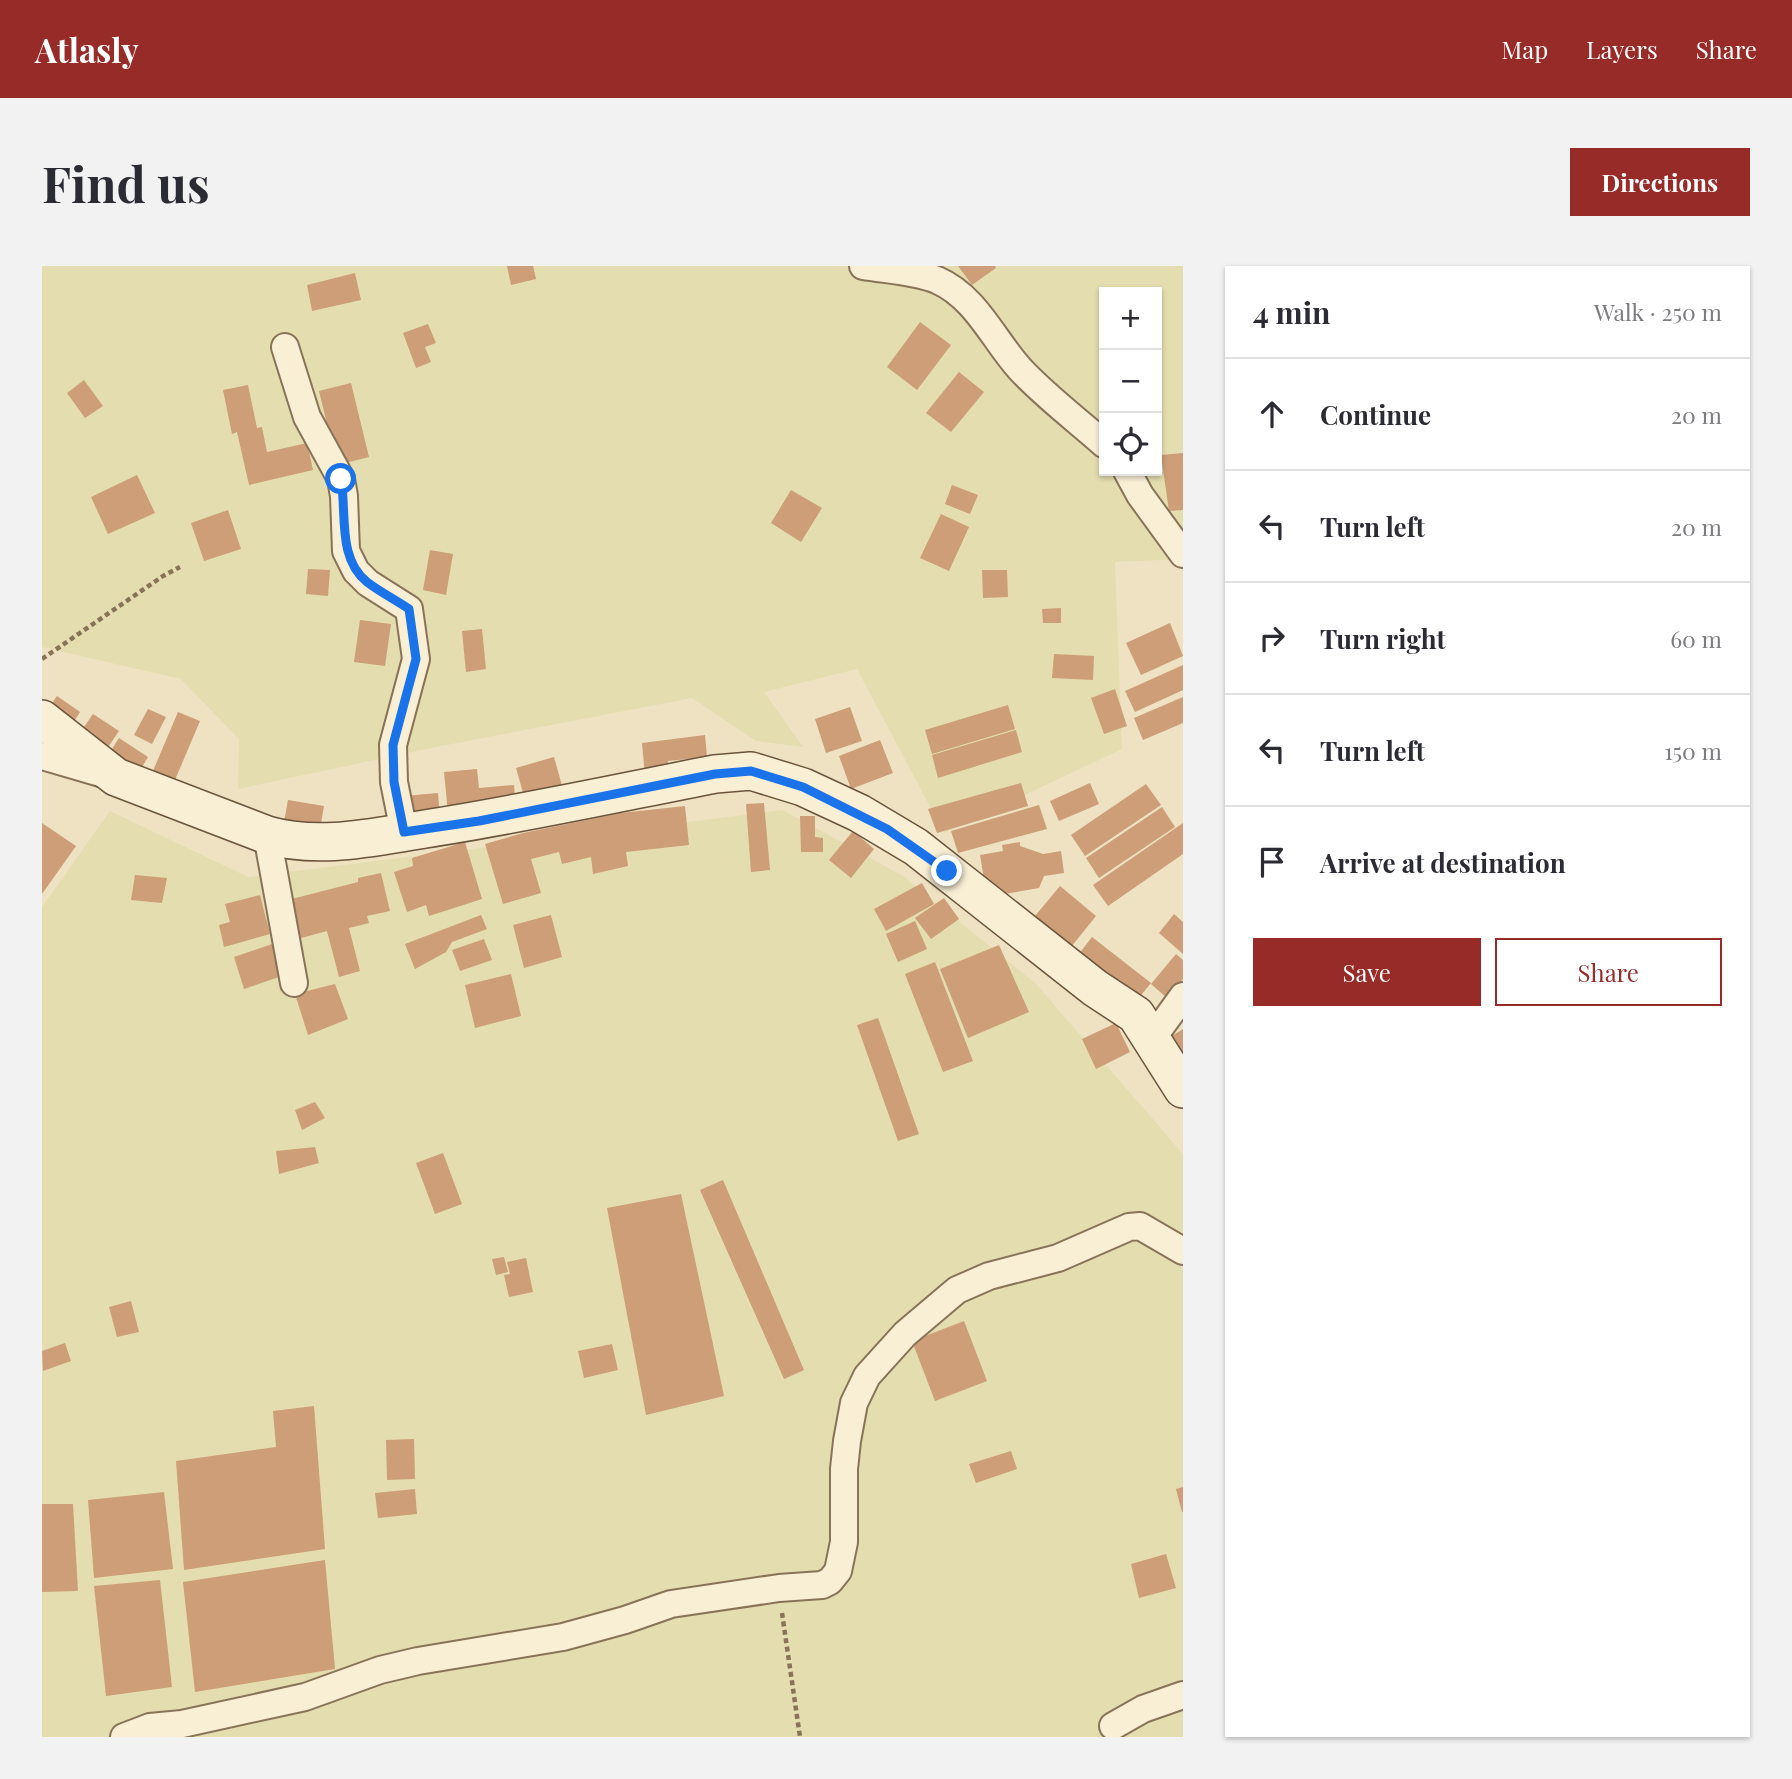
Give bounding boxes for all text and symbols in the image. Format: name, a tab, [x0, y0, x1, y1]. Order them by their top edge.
text: Atlasly	[35, 27, 139, 71]
text: Map	[1502, 33, 1548, 65]
text: Layers	[1586, 33, 1658, 65]
text: Share	[1696, 33, 1757, 65]
button: Directions	[1570, 148, 1750, 216]
text: Find us	[42, 150, 210, 215]
map controls	[1099, 287, 1162, 476]
button: +	[1099, 287, 1162, 350]
text: 4 min	[1253, 292, 1331, 332]
text: Walk · 250 m	[1594, 296, 1722, 327]
button: −	[1099, 350, 1162, 413]
icon: ahead	[1253, 395, 1291, 433]
text: Continue	[1320, 397, 1431, 432]
text: 20 m	[1671, 399, 1722, 430]
button: locate	[1099, 413, 1162, 476]
route start	[325, 463, 356, 494]
icon: left	[1253, 507, 1291, 545]
text: Turn left	[1320, 509, 1425, 544]
text: 20 m	[1671, 511, 1722, 542]
icon: right	[1253, 619, 1291, 657]
text: Turn right	[1320, 621, 1446, 656]
text: 60 m	[1670, 623, 1722, 654]
icon: left	[1253, 731, 1291, 769]
text: Turn left	[1320, 733, 1425, 768]
text: 150 m	[1664, 735, 1722, 766]
icon: arrive	[1253, 843, 1291, 881]
text: Arrive at destination	[1320, 845, 1566, 880]
route end	[931, 855, 962, 886]
button: Save	[1253, 938, 1481, 1006]
button: Share	[1495, 938, 1722, 1006]

